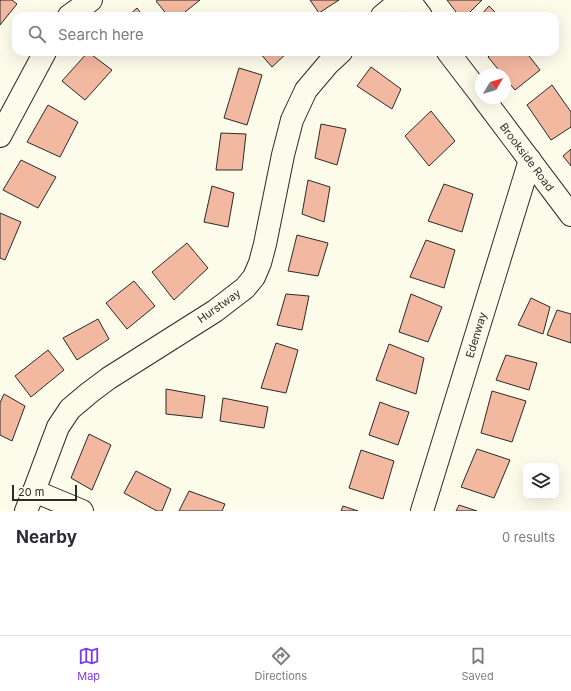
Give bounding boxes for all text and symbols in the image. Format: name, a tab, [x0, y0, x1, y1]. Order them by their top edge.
search box	[12, 12, 559, 56]
icon: search	[26, 23, 48, 45]
text: Search here	[58, 25, 144, 44]
north arrow	[475, 68, 511, 104]
street label: Brookside Road	[497, 120, 557, 194]
street label: Hurstway	[195, 286, 243, 326]
street label: Edenway	[462, 310, 490, 360]
map controls	[523, 463, 559, 499]
button: layers	[523, 463, 559, 499]
scale bar	[12, 483, 77, 502]
text: 20 m	[18, 485, 44, 499]
text: Nearby	[16, 527, 77, 547]
text: 0 results	[502, 529, 555, 545]
tab: Map	[77, 645, 100, 683]
tab: Directions	[255, 645, 307, 683]
tab: Saved	[462, 645, 494, 683]

